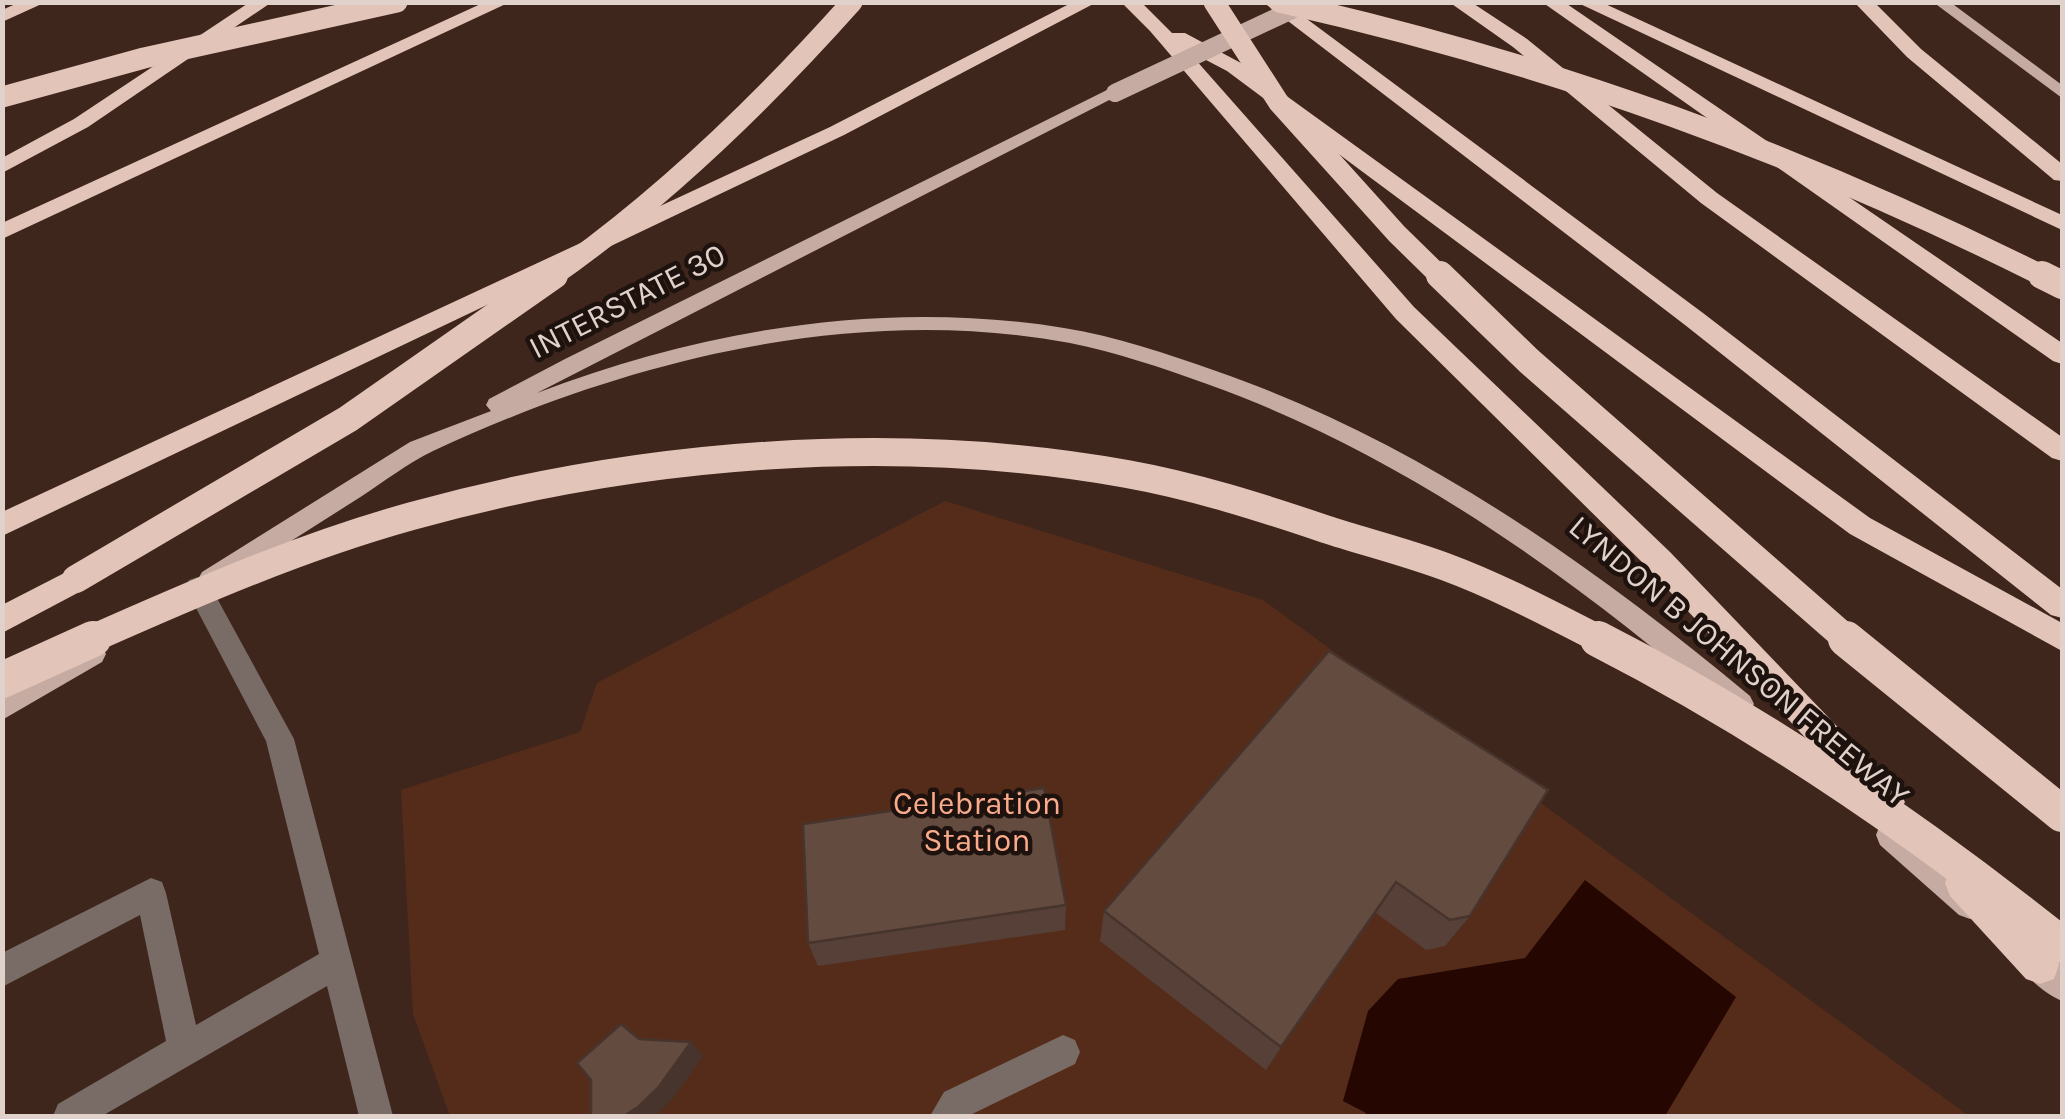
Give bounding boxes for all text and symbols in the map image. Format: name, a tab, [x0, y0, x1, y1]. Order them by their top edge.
street label: INTERSTATE 30	[523, 236, 731, 366]
street label: LYNDON B JOHNSON FREEWAY	[1562, 508, 1917, 814]
park label: Celebration Station	[893, 785, 1061, 859]

